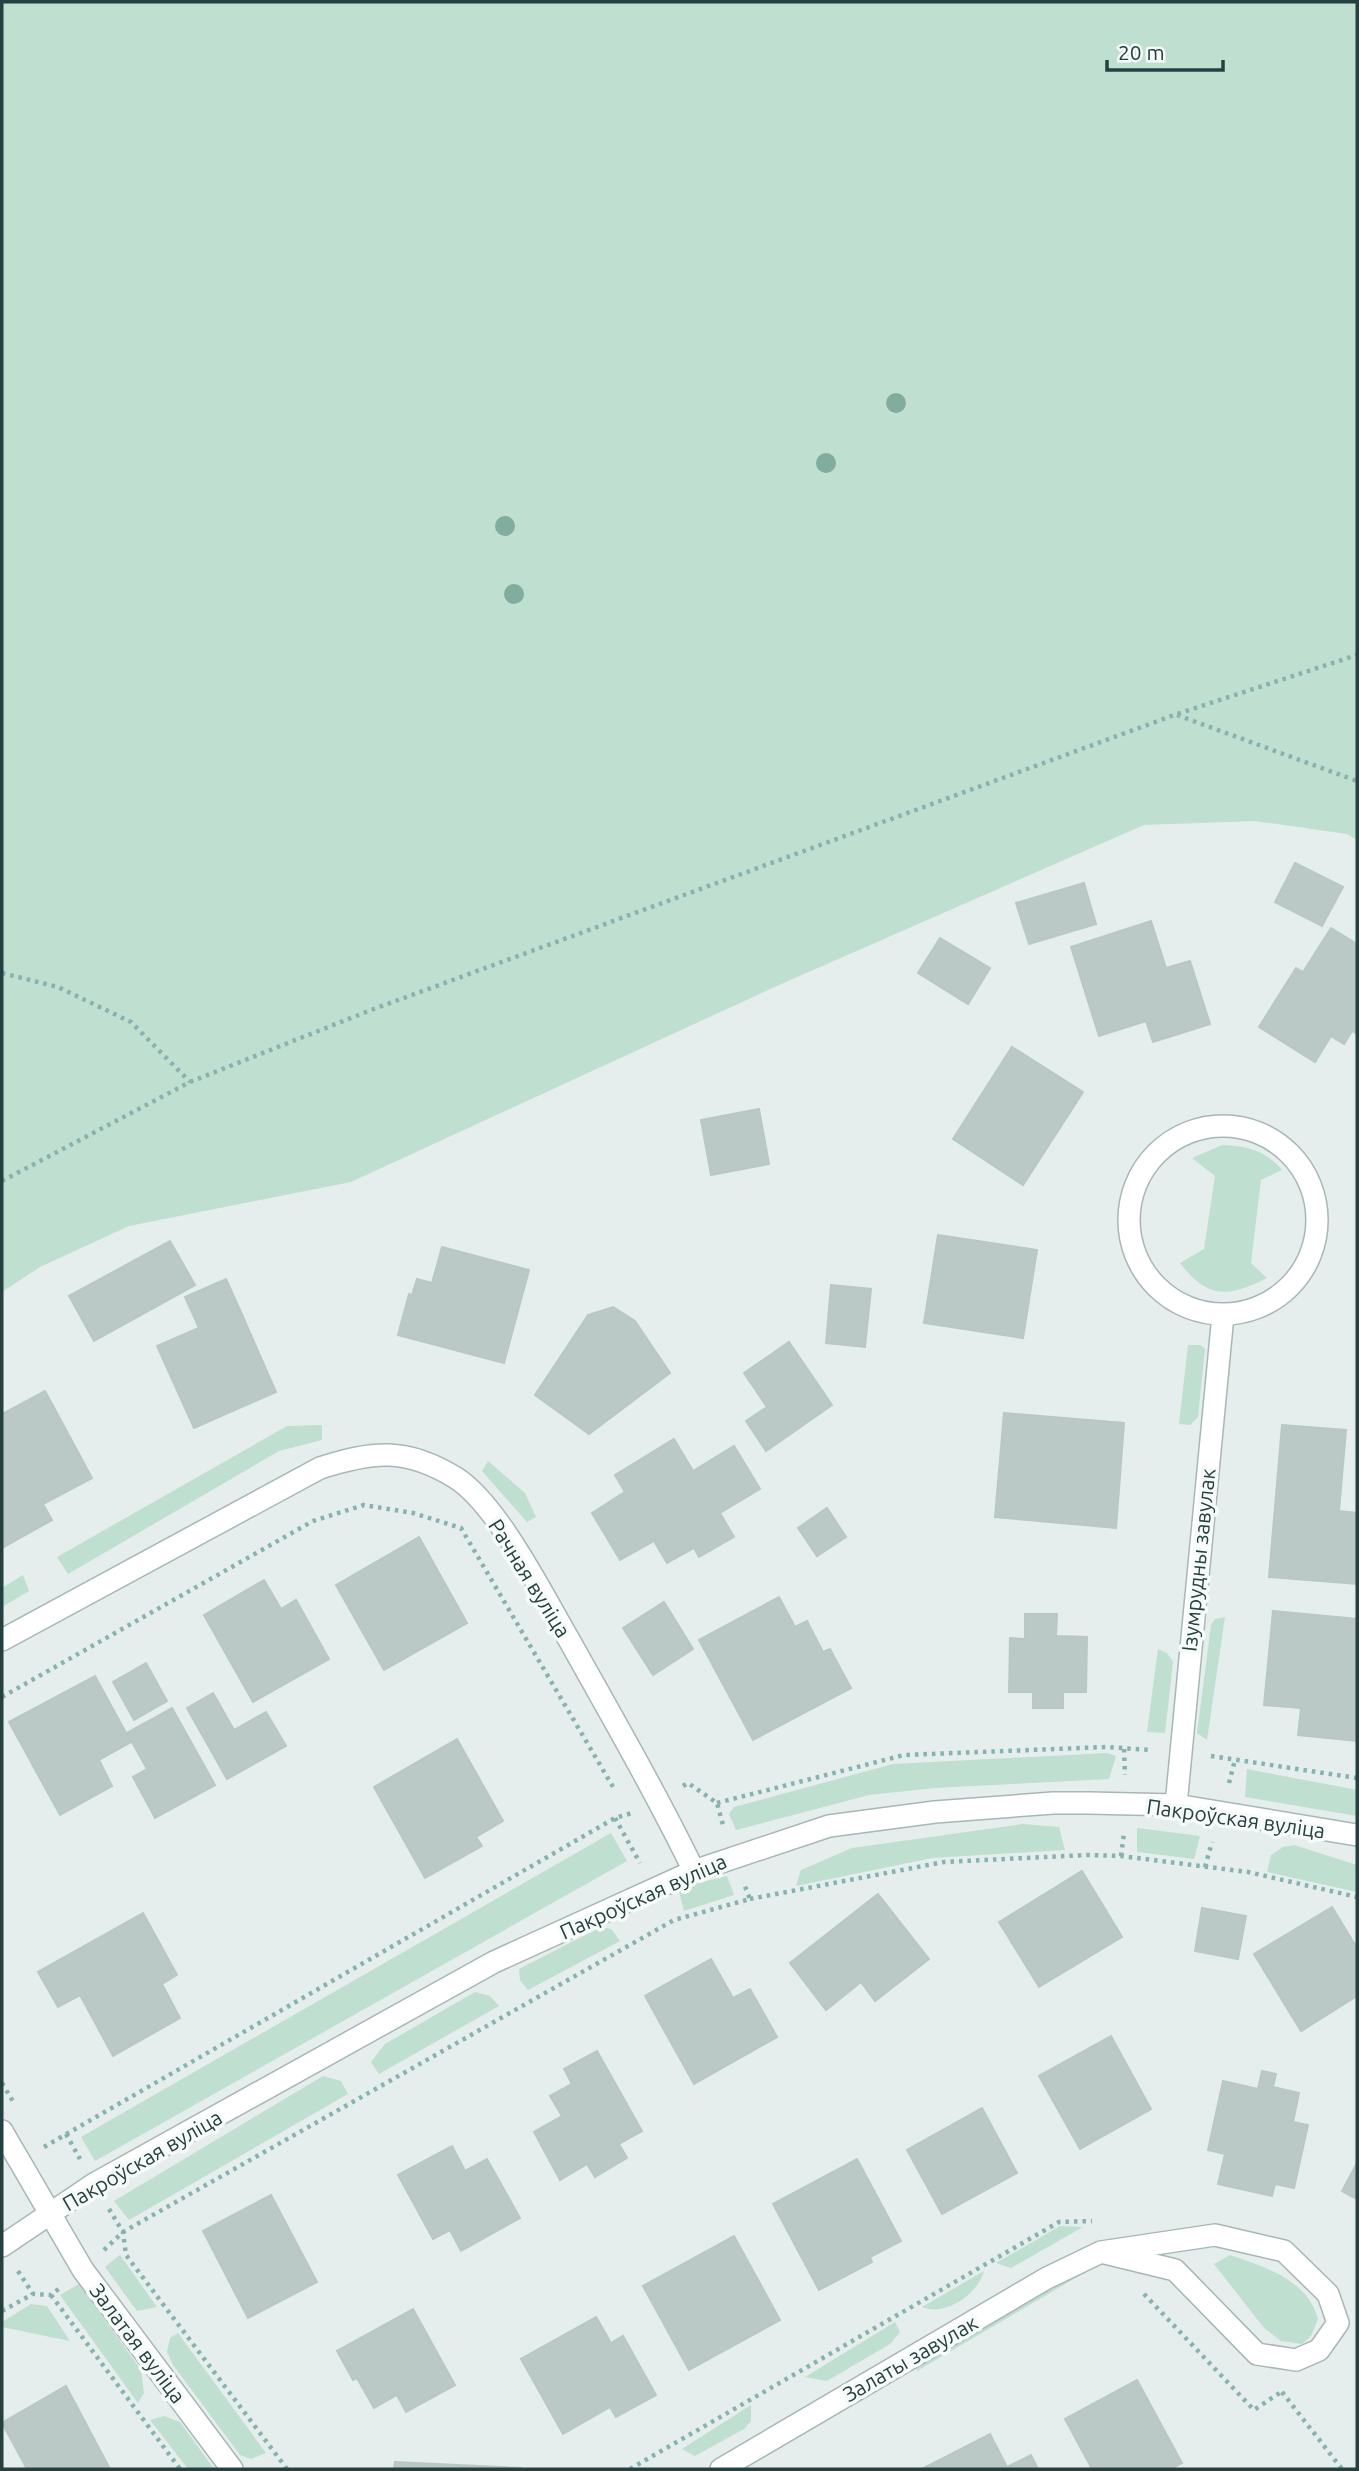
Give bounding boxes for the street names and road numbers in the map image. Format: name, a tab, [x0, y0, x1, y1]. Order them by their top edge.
street label: Ізумрудны завулак	[1176, 1467, 1220, 1653]
street label: Рачная вуліца	[484, 1514, 576, 1642]
street label: Пакроўская вуліца	[1145, 1794, 1327, 1842]
street label: Пакроўская вуліца	[556, 1848, 730, 1944]
street label: Пакроўская вуліца	[58, 2105, 226, 2215]
street label: Залатая вуліца	[85, 2278, 191, 2408]
street label: Залаты завулак	[838, 2310, 982, 2406]

